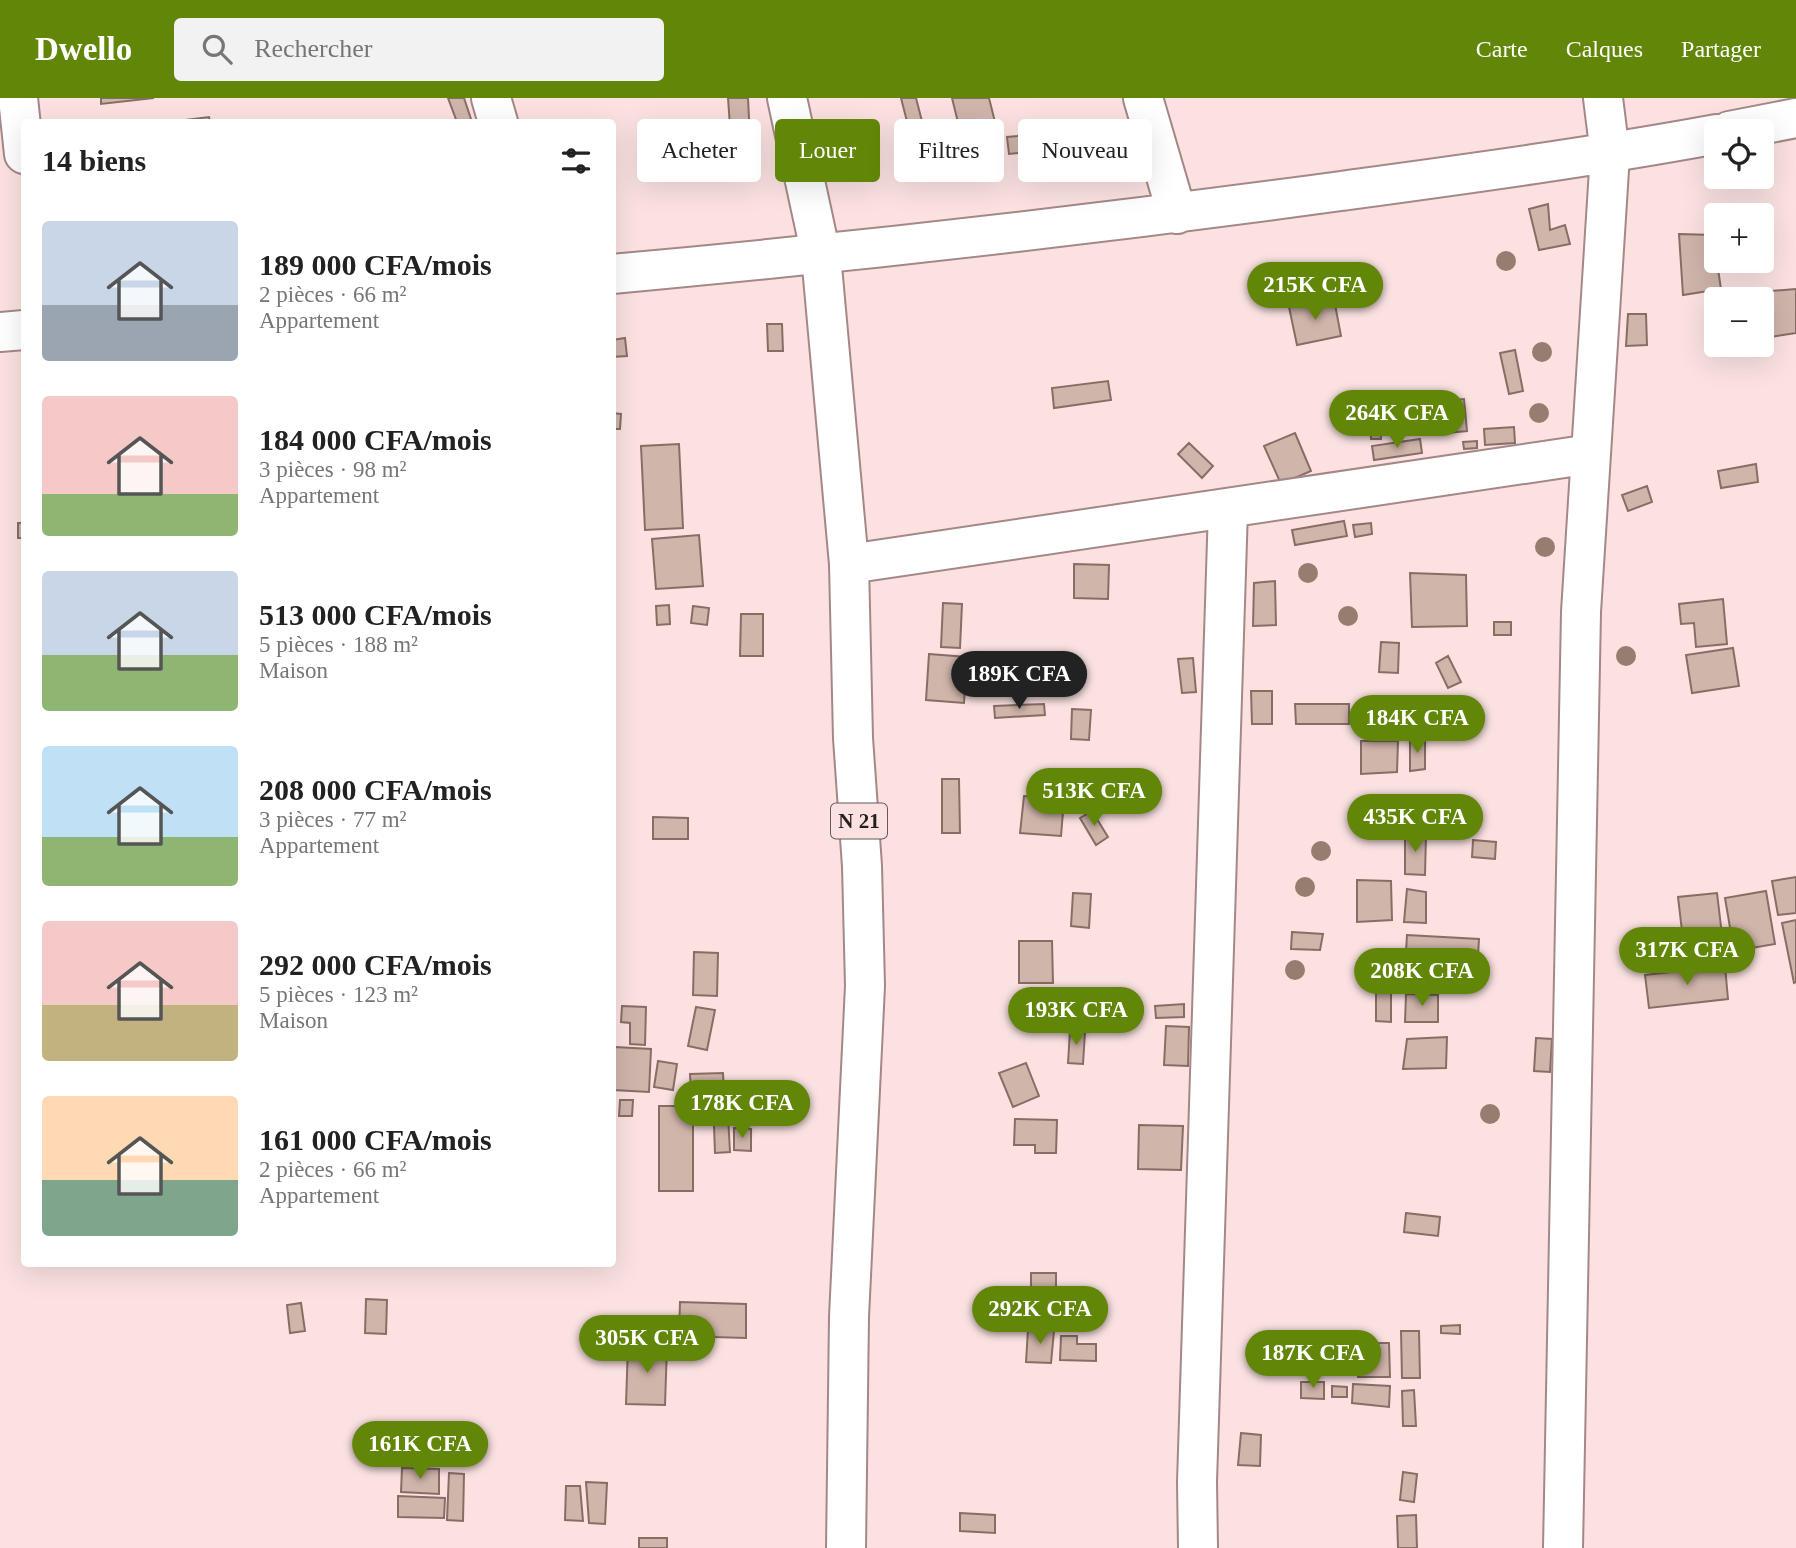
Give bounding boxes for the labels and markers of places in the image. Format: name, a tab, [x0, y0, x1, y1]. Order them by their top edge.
pin: 215K CFA	[1243, 262, 1387, 322]
pin: 264K CFA	[1325, 390, 1469, 450]
pin: 189K CFA	[947, 652, 1091, 711]
pin: 184K CFA	[1345, 696, 1489, 755]
pin: 513K CFA	[1022, 768, 1166, 828]
pin: 435K CFA	[1343, 794, 1487, 854]
pin: 317K CFA	[1615, 928, 1759, 987]
pin: 208K CFA	[1350, 948, 1494, 1008]
pin: 193K CFA	[1004, 988, 1148, 1047]
pin: 178K CFA	[670, 1080, 814, 1140]
pin: 292K CFA	[968, 1286, 1112, 1346]
pin: 305K CFA	[575, 1316, 719, 1375]
pin: 187K CFA	[1241, 1330, 1385, 1390]
pin: 161K CFA	[348, 1422, 492, 1481]

